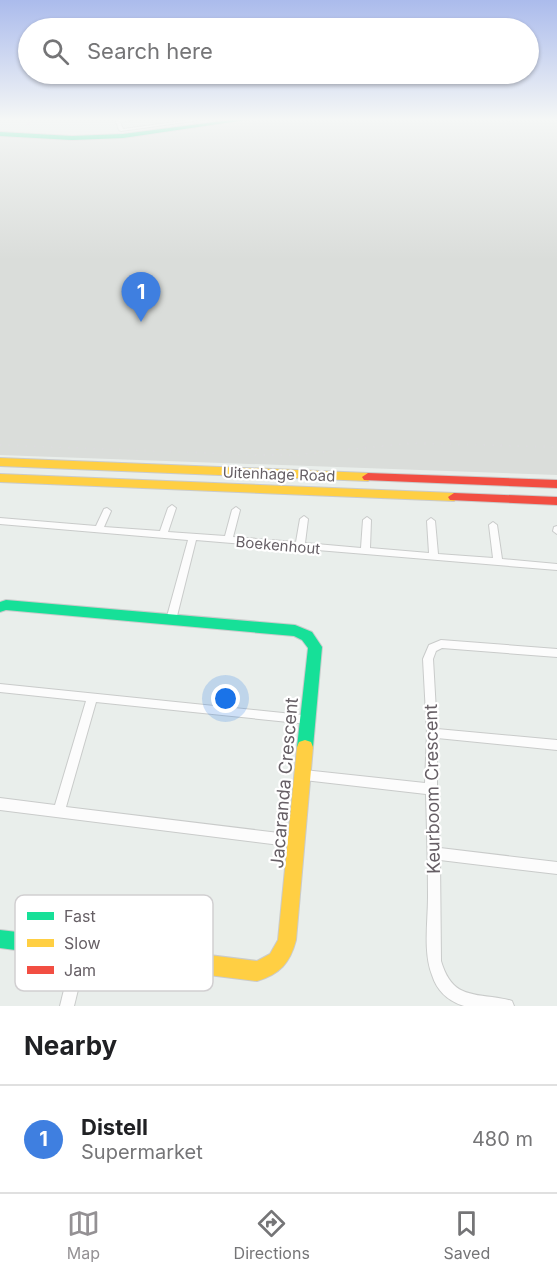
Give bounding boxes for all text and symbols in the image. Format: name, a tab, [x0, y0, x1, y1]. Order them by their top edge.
search box	[18, 18, 539, 84]
icon: search	[39, 35, 72, 68]
text: Search here	[87, 38, 213, 64]
pin: 1	[122, 272, 160, 322]
street label: Uitenhage Road	[222, 463, 336, 485]
street label: Boekenhout	[235, 532, 321, 558]
your location	[211, 684, 240, 713]
street label: Jacaranda Crescent	[266, 697, 302, 869]
street label: Keurboom Crescent	[420, 704, 444, 874]
legend	[15, 895, 213, 991]
text: Fast	[64, 906, 96, 926]
text: Slow	[64, 933, 101, 953]
text: Jam	[64, 960, 96, 980]
text: Nearby	[24, 1030, 117, 1061]
text: Distell	[81, 1114, 148, 1140]
text: 1	[39, 1127, 48, 1151]
text: 480 m	[472, 1127, 533, 1151]
text: Supermarket	[81, 1140, 203, 1164]
tab: Map	[67, 1207, 100, 1263]
tab: Directions	[234, 1207, 310, 1263]
tab: Saved	[443, 1207, 490, 1263]

